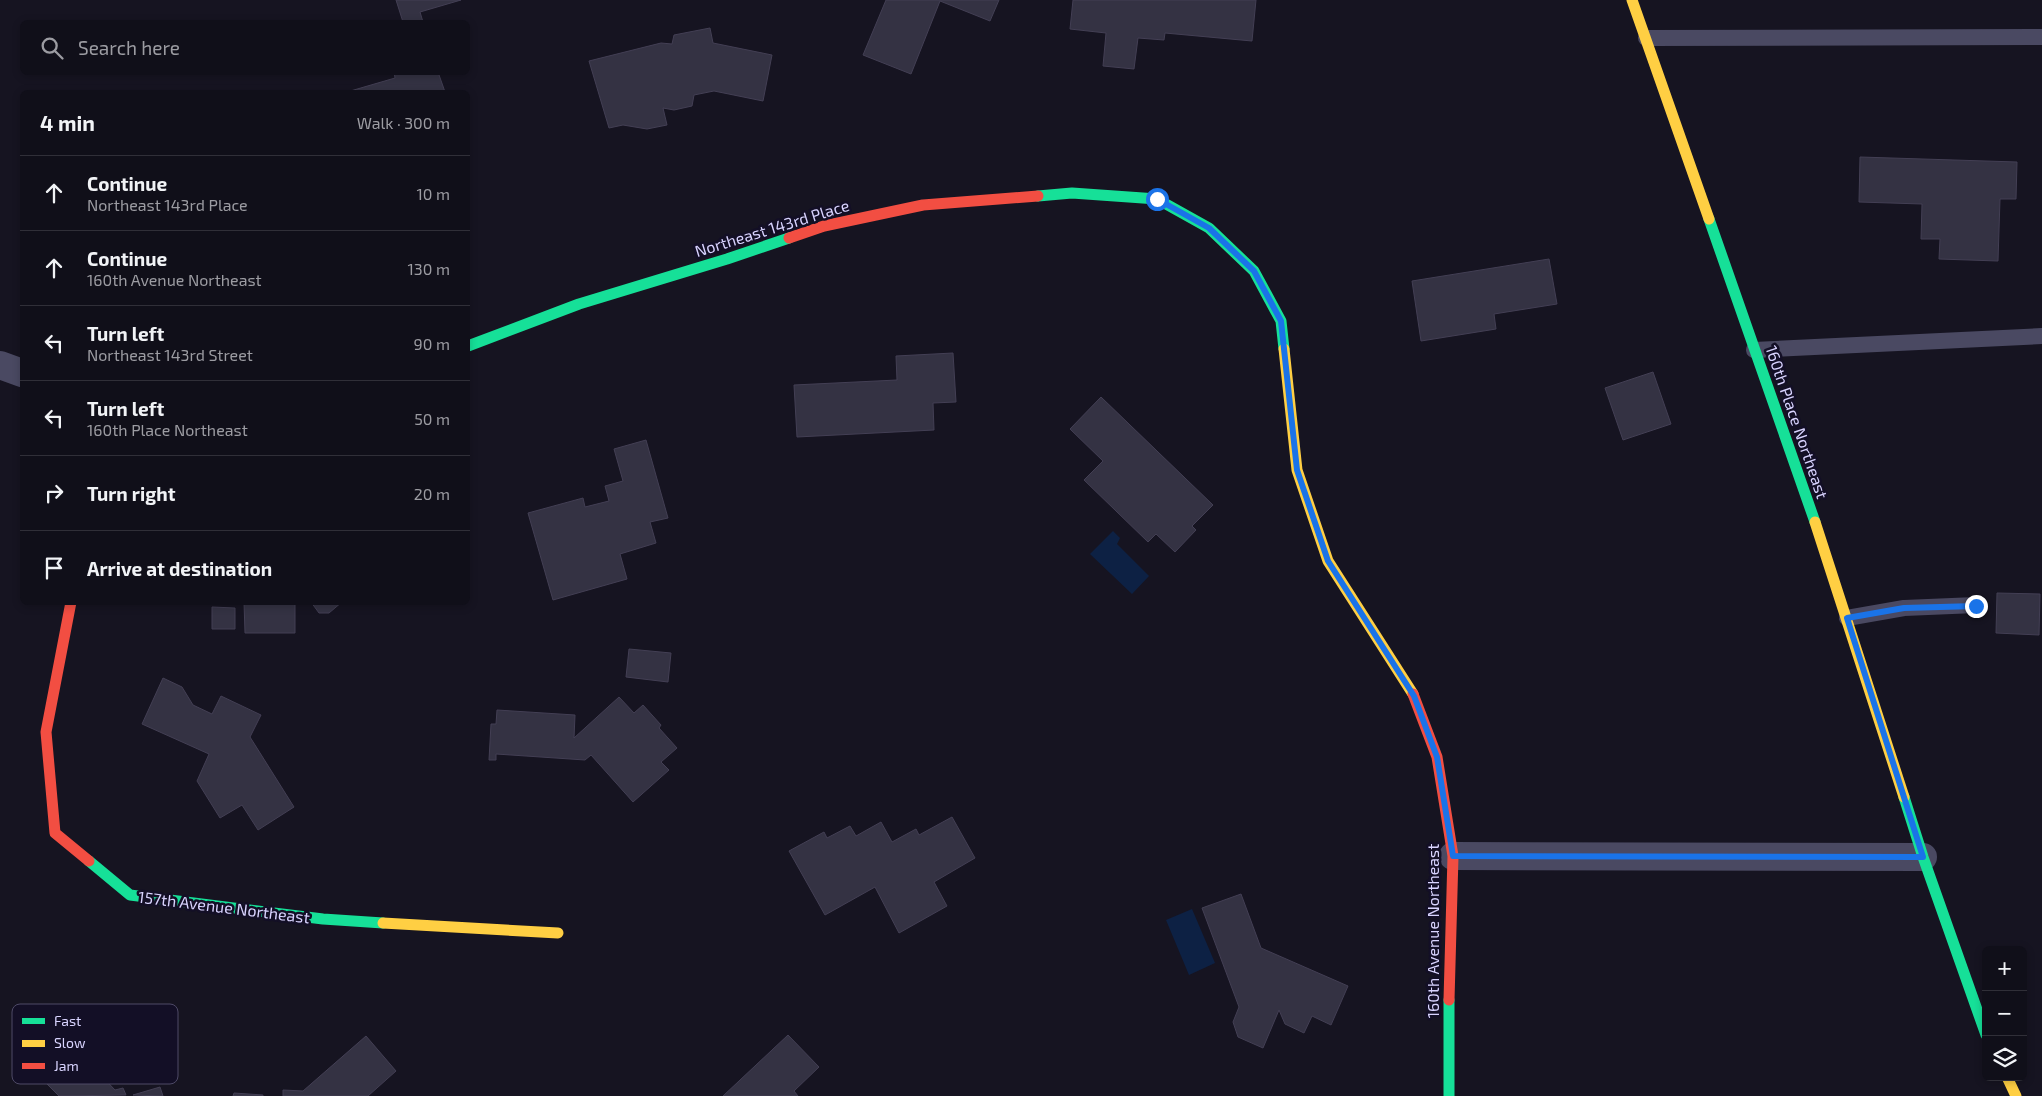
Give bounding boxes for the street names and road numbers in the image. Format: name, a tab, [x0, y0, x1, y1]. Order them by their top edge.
street label: Northeast 143rd Place	[692, 195, 851, 260]
street label: 160th Place Northeast	[1762, 343, 1833, 501]
street label: 160th Avenue Northeast	[1423, 844, 1442, 1018]
street label: 157th Avenue Northeast	[137, 887, 311, 926]

